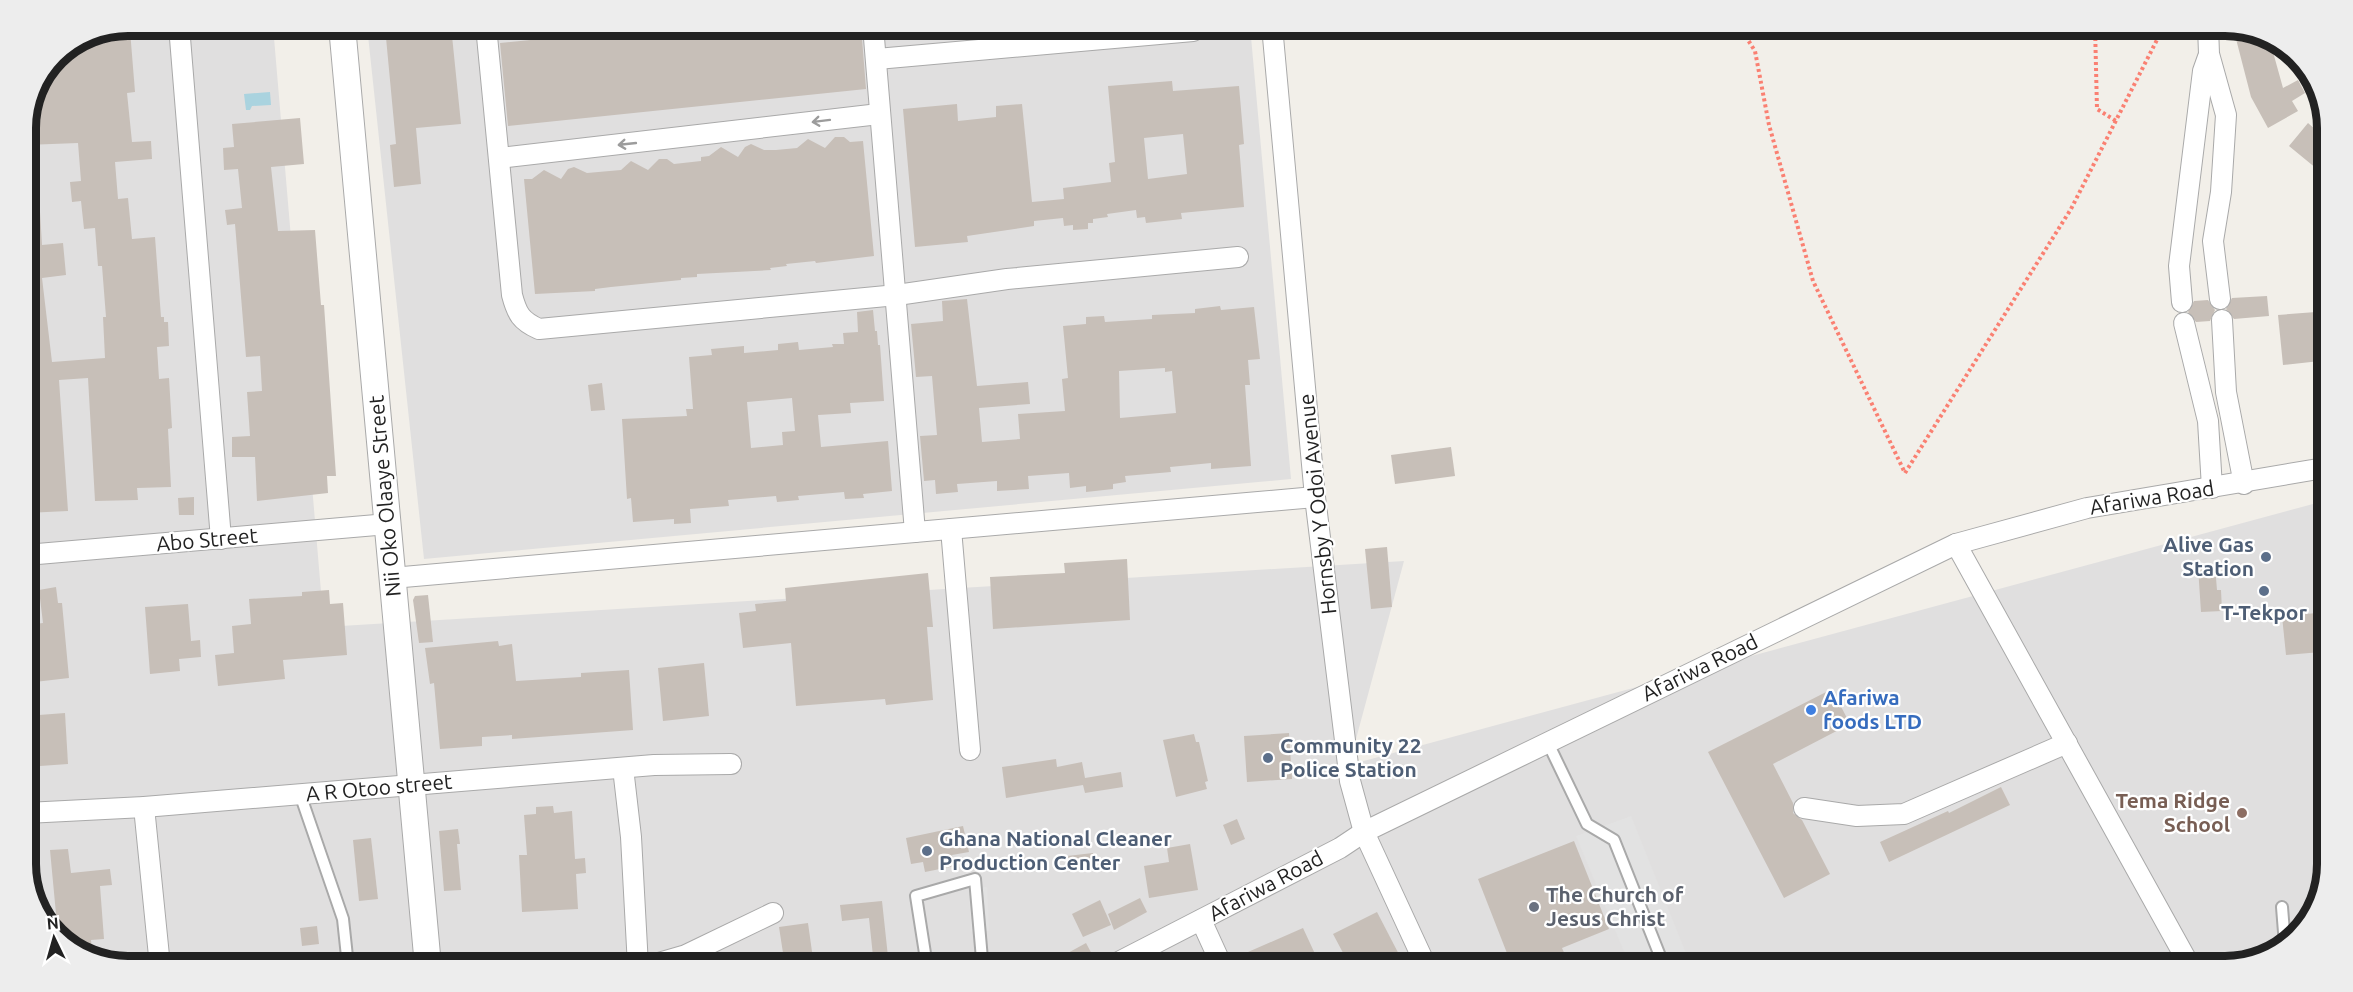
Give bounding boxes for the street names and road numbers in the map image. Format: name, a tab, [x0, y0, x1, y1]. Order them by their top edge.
street label: Hornsby Y Odoi Avenue	[1293, 393, 1341, 616]
street label: Nii Oko Olaaye Street	[363, 394, 405, 598]
street label: Afariwa Road	[2088, 475, 2216, 519]
street label: Abo Street	[155, 523, 259, 555]
street label: Afariwa Road	[1638, 629, 1761, 705]
street label: A R Otoo street	[305, 769, 453, 805]
street label: Afariwa Road	[1204, 845, 1327, 925]

